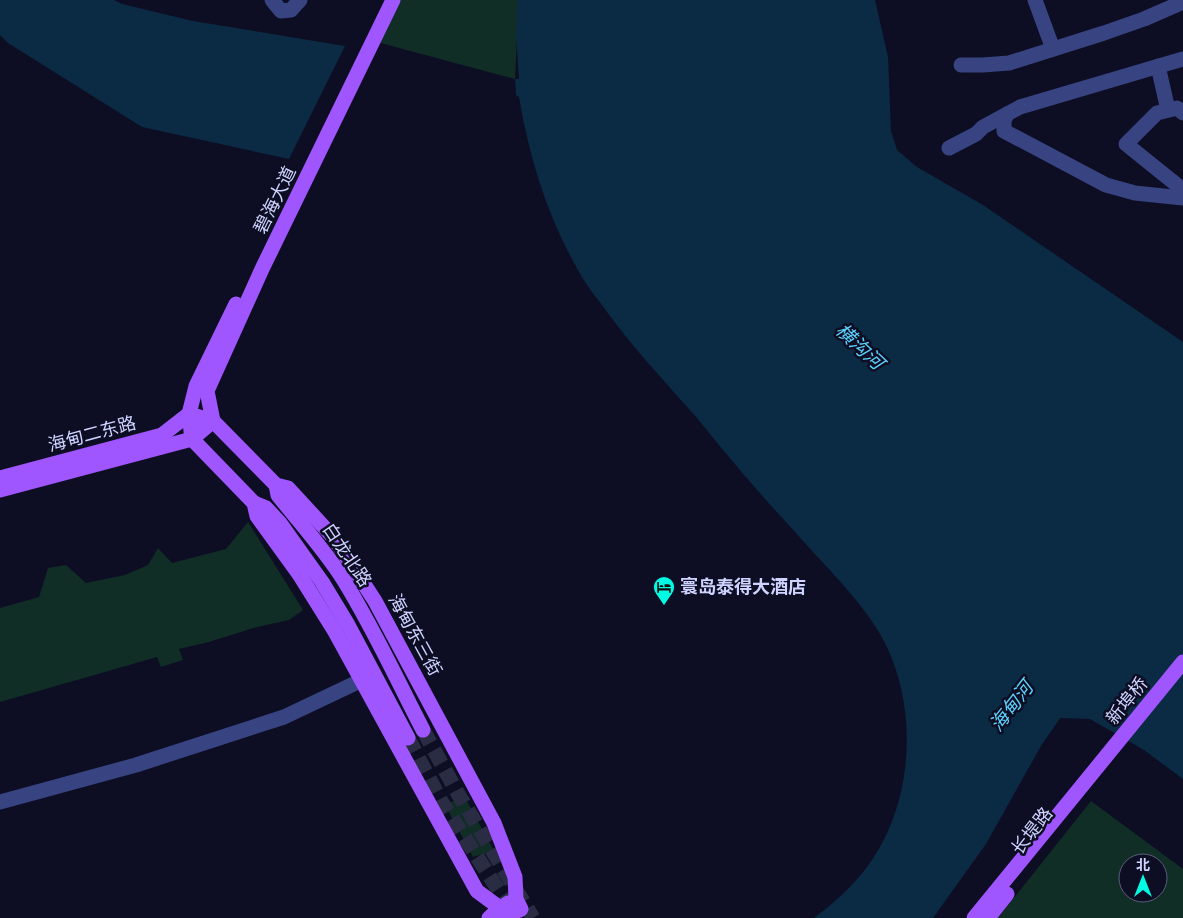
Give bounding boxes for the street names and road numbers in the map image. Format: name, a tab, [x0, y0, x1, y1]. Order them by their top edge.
street label: 碧海大道	[249, 163, 300, 237]
street label: 海甸二东路	[46, 412, 138, 455]
street label: 白龙北路	[319, 519, 376, 590]
street label: 海甸东三街	[384, 590, 446, 679]
street label: 新埠桥	[1101, 673, 1152, 728]
street label: 长堤路	[1007, 803, 1057, 858]

